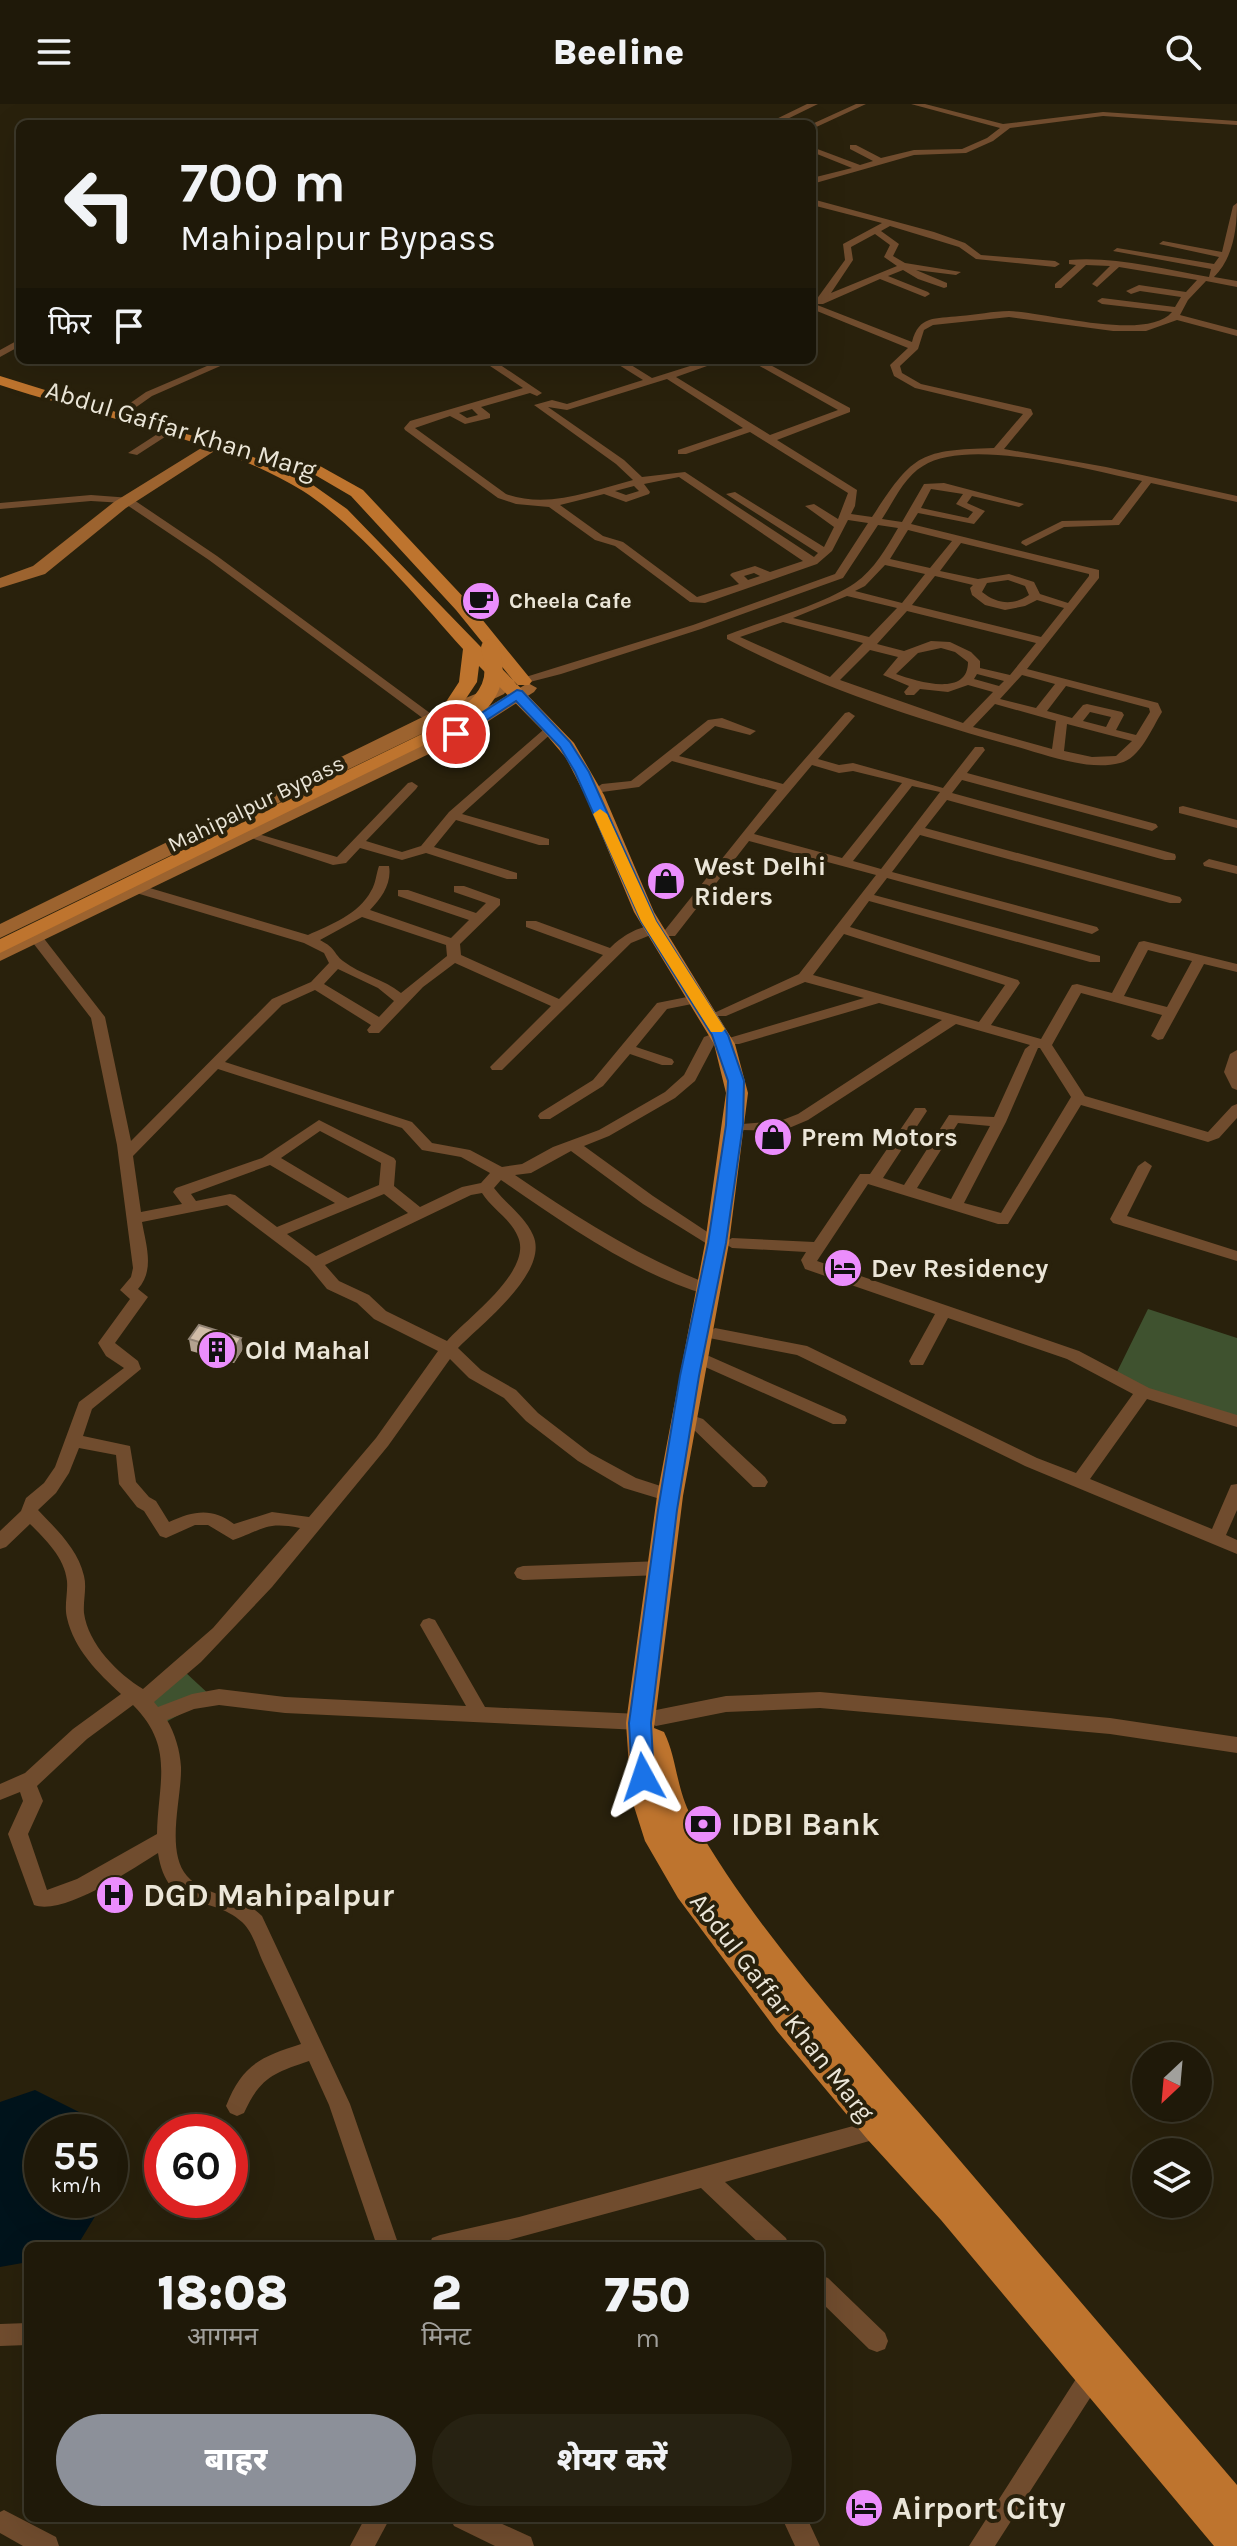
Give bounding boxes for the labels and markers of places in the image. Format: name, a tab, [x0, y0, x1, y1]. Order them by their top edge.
cafe icon: Cheela Cafe	[460, 580, 502, 622]
place label: Cheela Cafe	[509, 588, 632, 614]
pin	[422, 700, 490, 768]
place label: West Delhi Riders	[694, 851, 826, 912]
shop icon: West Delhi Riders	[645, 860, 687, 902]
shop icon: Prem Motors	[752, 1116, 794, 1158]
place label: Prem Motors	[801, 1122, 958, 1153]
hotel icon: Dev Residency	[822, 1247, 864, 1289]
place label: Dev Residency	[871, 1253, 1048, 1284]
building icon: Old Mahal	[196, 1329, 238, 1371]
place label: Old Mahal	[245, 1335, 370, 1366]
bank icon: IDBI Bank	[682, 1803, 724, 1845]
place label: IDBI Bank	[731, 1806, 880, 1843]
hospital icon: DGD Mahipalpur	[94, 1874, 136, 1916]
place label: DGD Mahipalpur	[143, 1877, 394, 1914]
hotel icon: Airport City	[843, 2487, 885, 2529]
place label: Airport City	[892, 2490, 1066, 2527]

